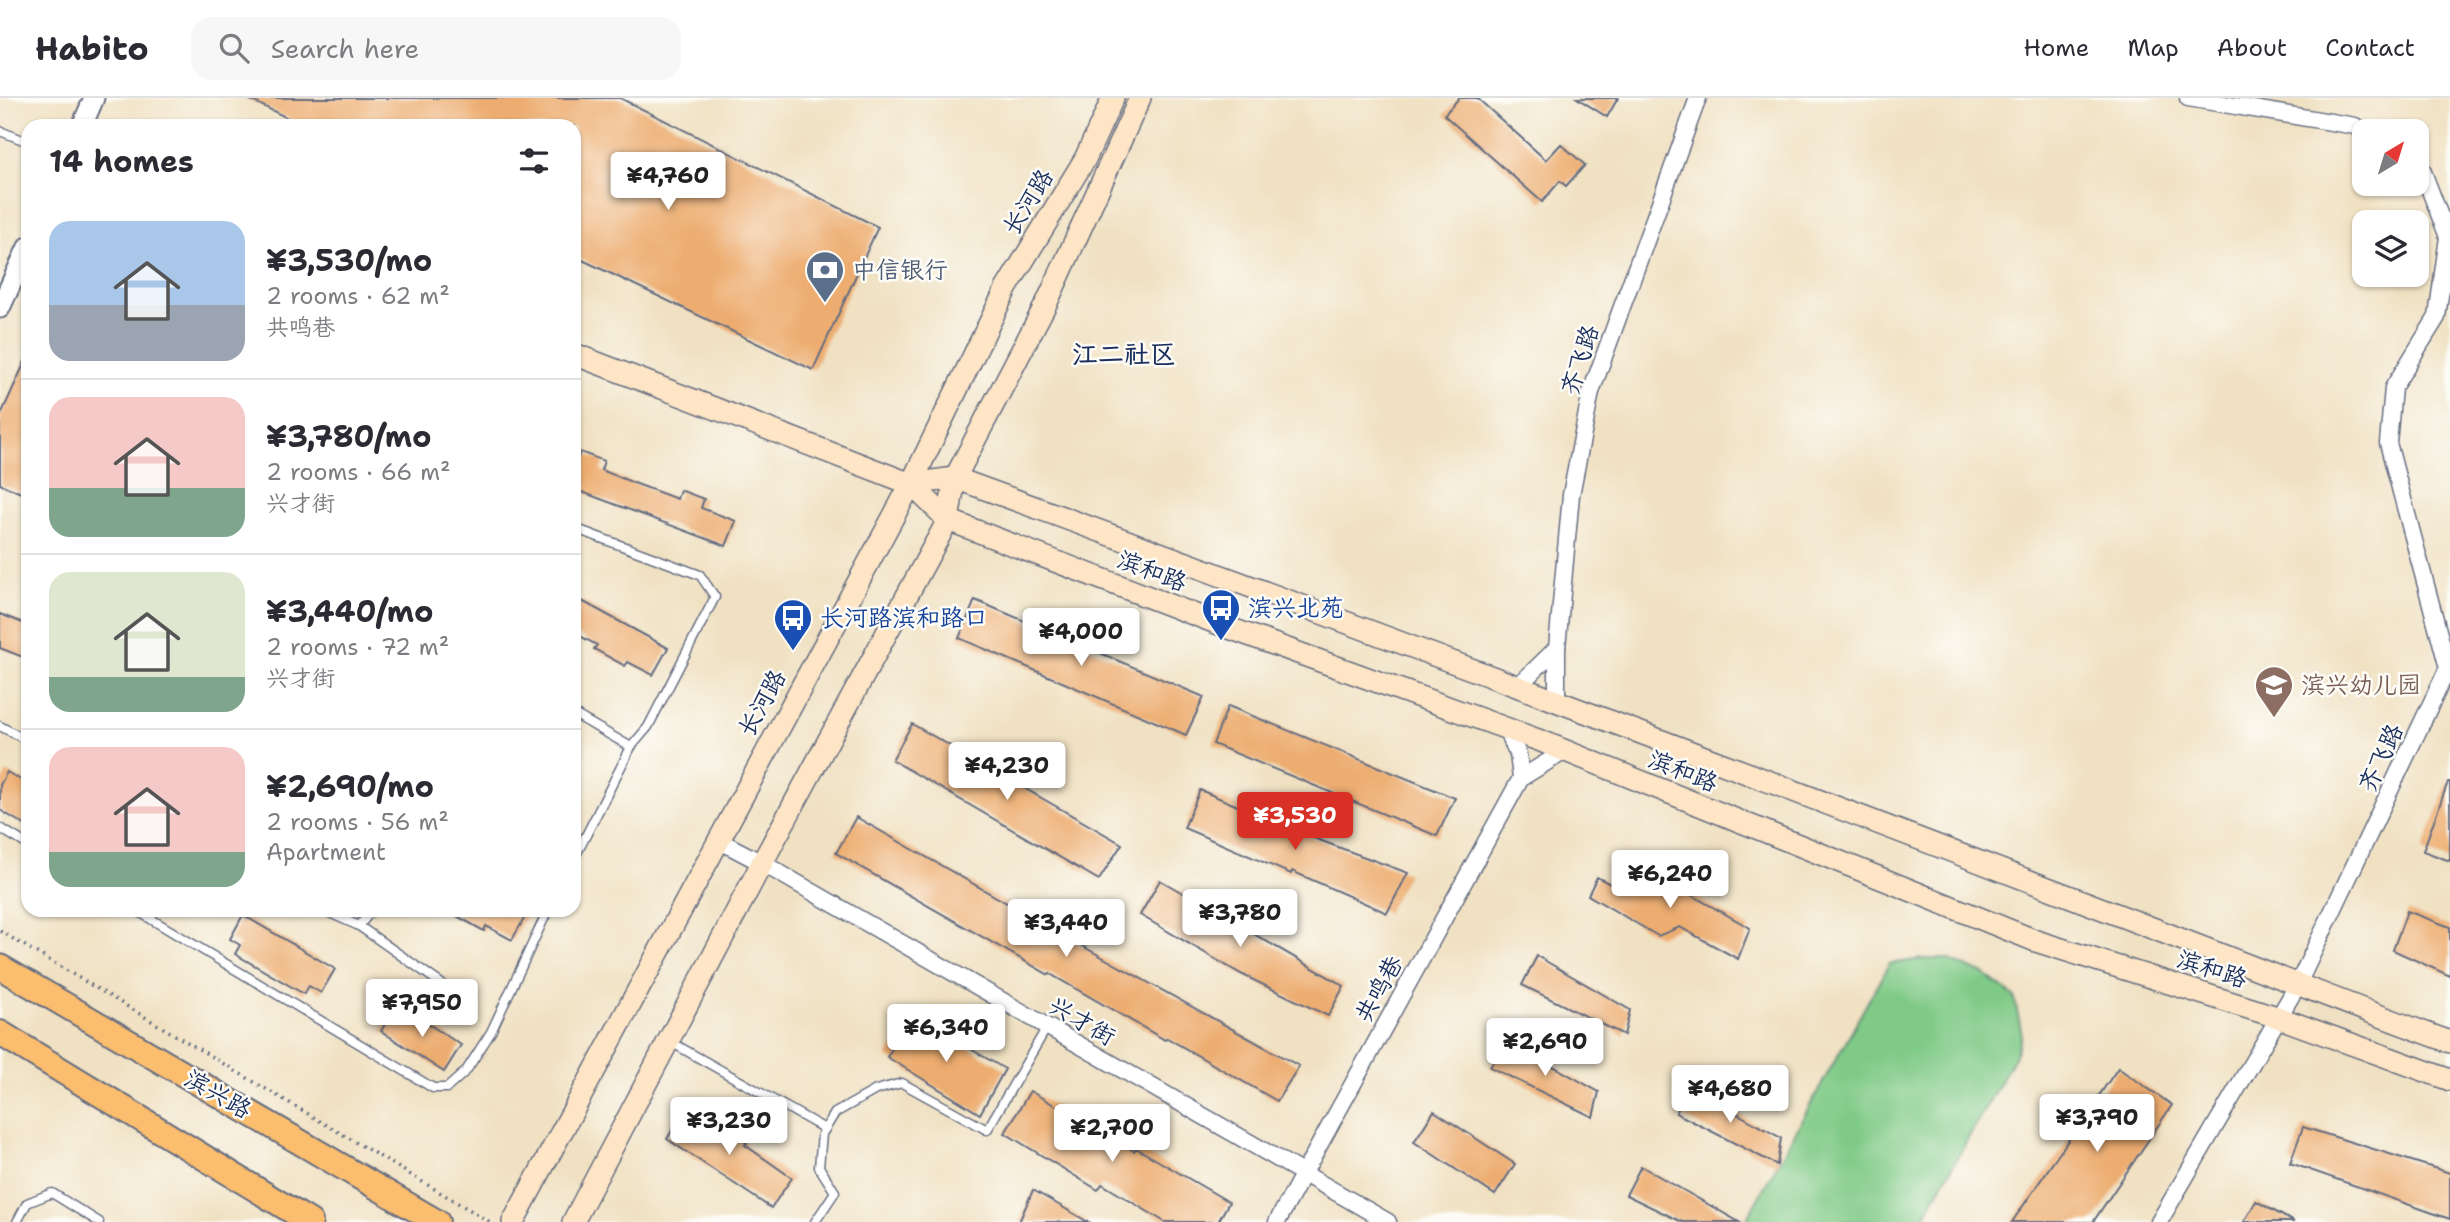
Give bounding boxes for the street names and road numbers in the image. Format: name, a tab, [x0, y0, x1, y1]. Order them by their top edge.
street label: 长河路	[995, 163, 1061, 241]
street label: 齐飞路	[1554, 321, 1606, 399]
street label: 滨和路	[1113, 543, 1191, 599]
street label: 长河路	[731, 664, 793, 742]
street label: 齐飞路	[2351, 719, 2411, 797]
street label: 滨和路	[1644, 743, 1722, 799]
street label: 滨和路	[2173, 943, 2251, 995]
street label: 共鸣巷	[1348, 950, 1410, 1028]
street label: 兴才街	[1043, 989, 1121, 1053]
street label: 滨兴路	[179, 1062, 257, 1126]

